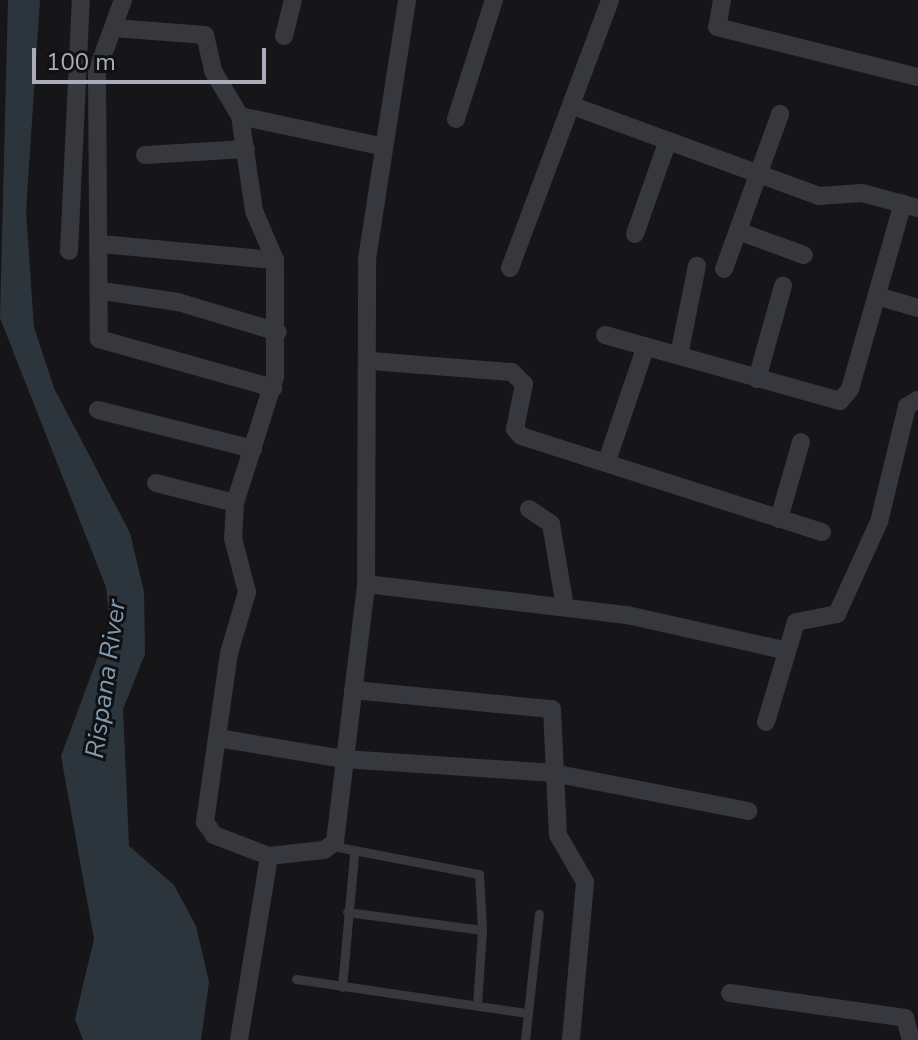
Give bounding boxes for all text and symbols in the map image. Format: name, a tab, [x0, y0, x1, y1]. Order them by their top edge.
scale bar	[36, 32, 270, 82]
text: 100 m	[46, 46, 116, 78]
water label: Rispana River	[79, 598, 133, 760]

